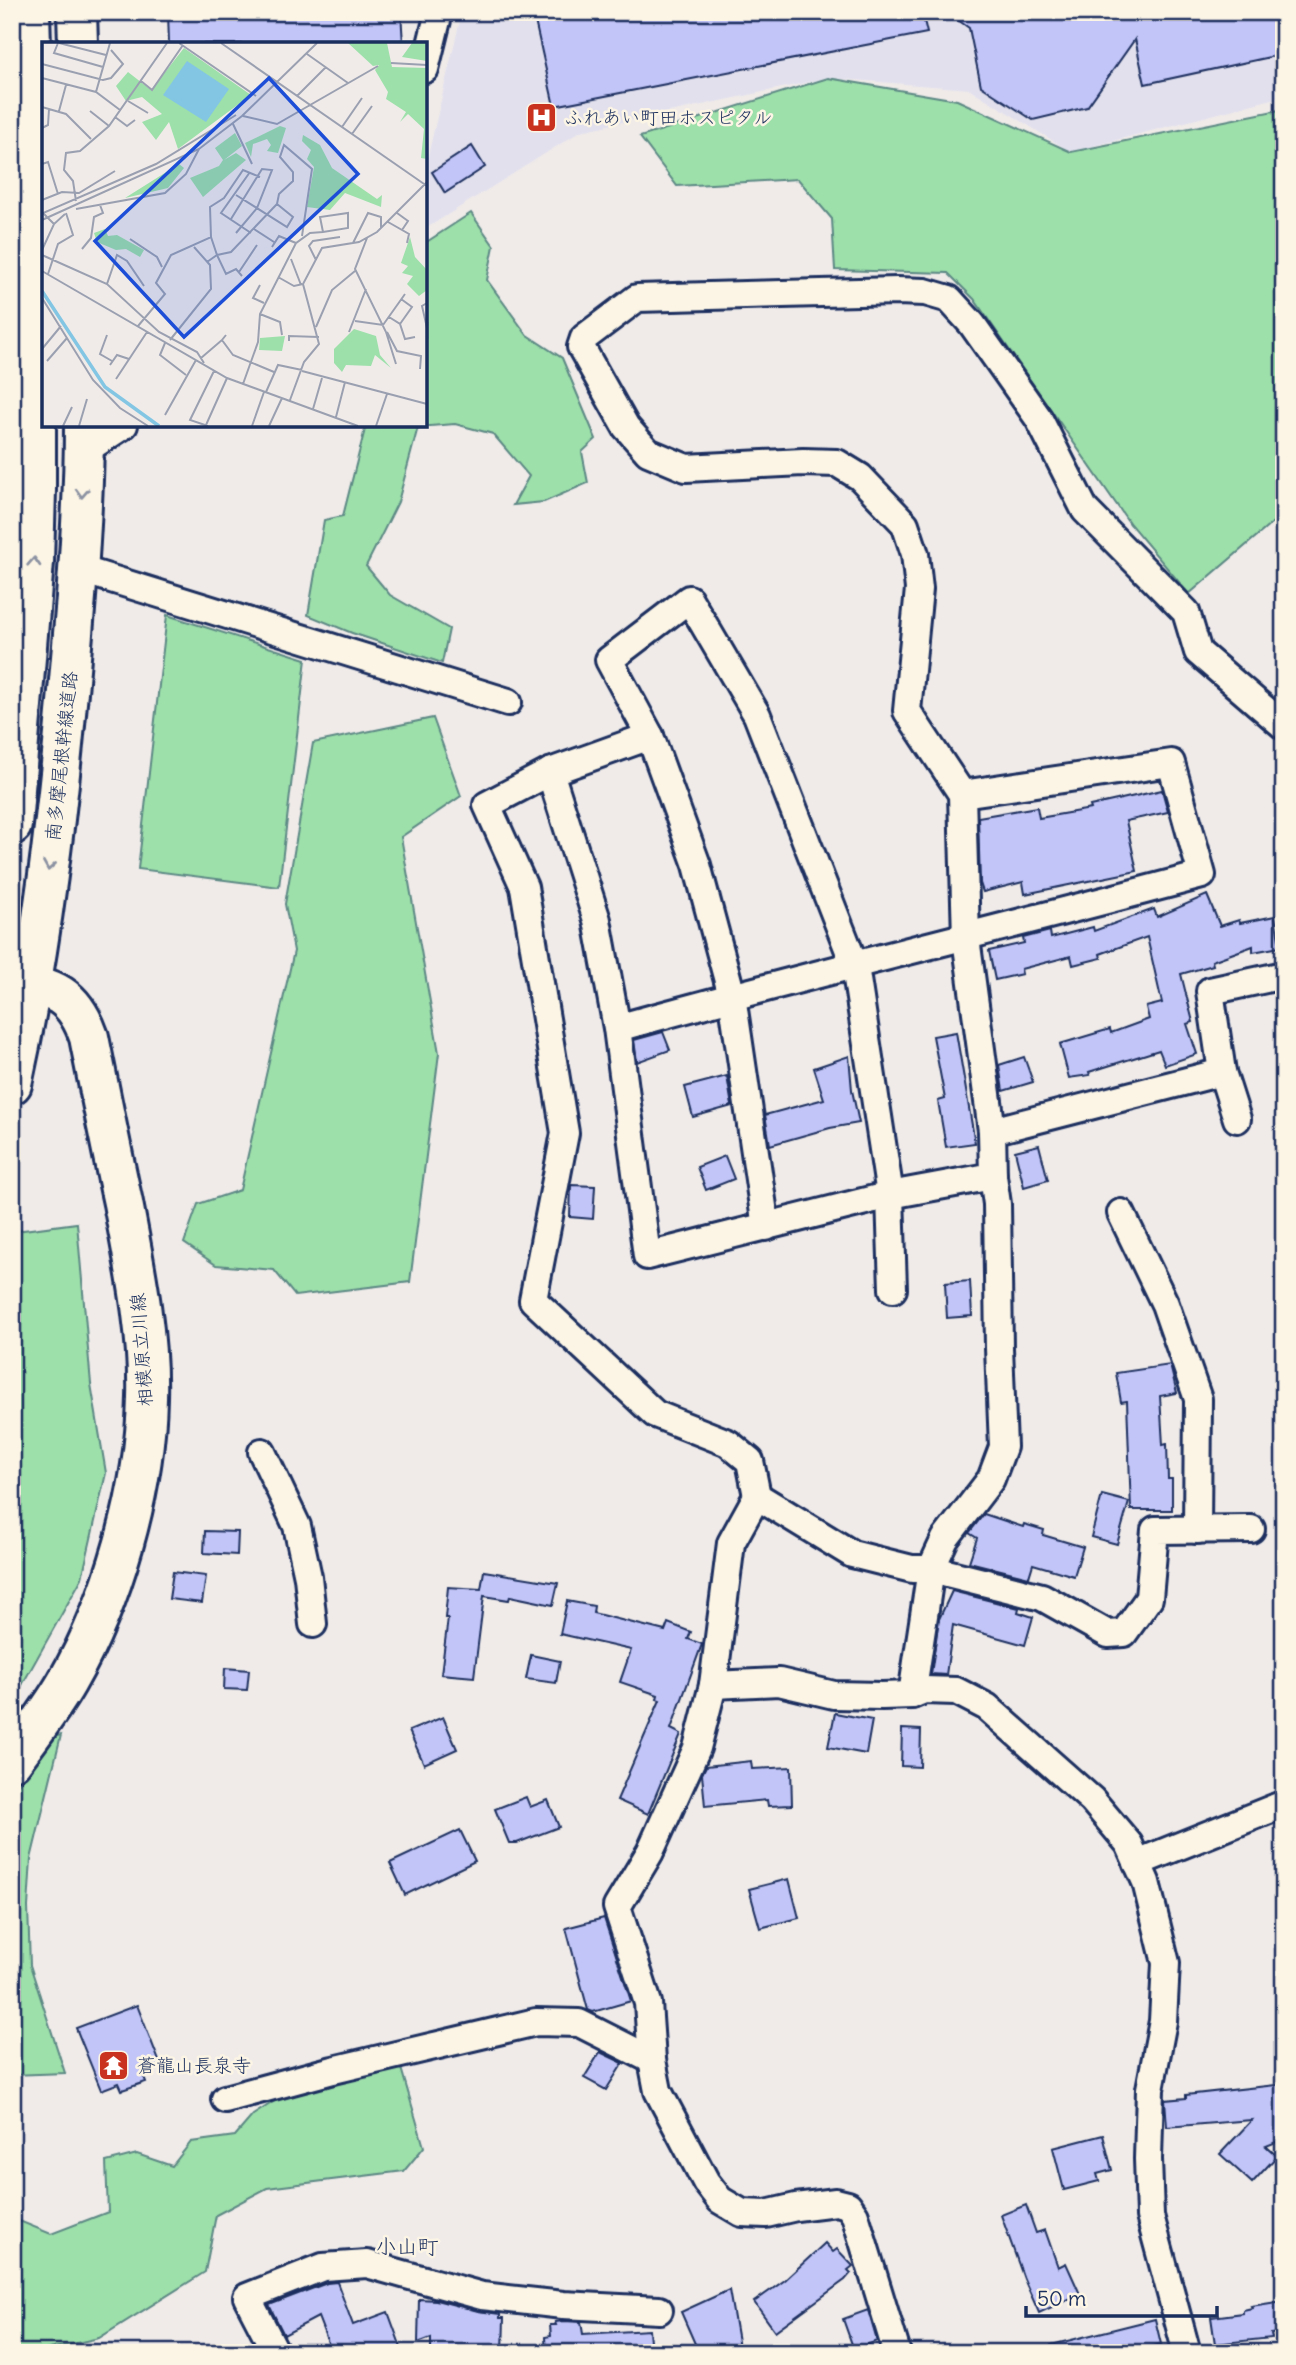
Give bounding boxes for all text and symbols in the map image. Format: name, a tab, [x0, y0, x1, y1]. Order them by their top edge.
inset map	[42, 42, 427, 427]
hospital icon: ふれあい町田ホスピタル	[524, 100, 558, 134]
place label: ふれあい町田ホスピタル	[564, 105, 773, 129]
one-way arrow	[74, 488, 89, 499]
one-way arrow	[26, 556, 41, 567]
street label: 南多摩尾根幹線道路	[40, 670, 82, 842]
one-way arrow	[42, 860, 57, 872]
street label: 相模原立川線	[125, 1292, 157, 1408]
temple icon: 蒼龍山長泉寺	[97, 2048, 131, 2082]
place label: 蒼龍山長泉寺	[137, 2053, 251, 2077]
district label: 小山町	[376, 2233, 439, 2260]
scale bar	[1026, 2274, 1217, 2318]
text: 50 m	[1037, 2285, 1086, 2312]

